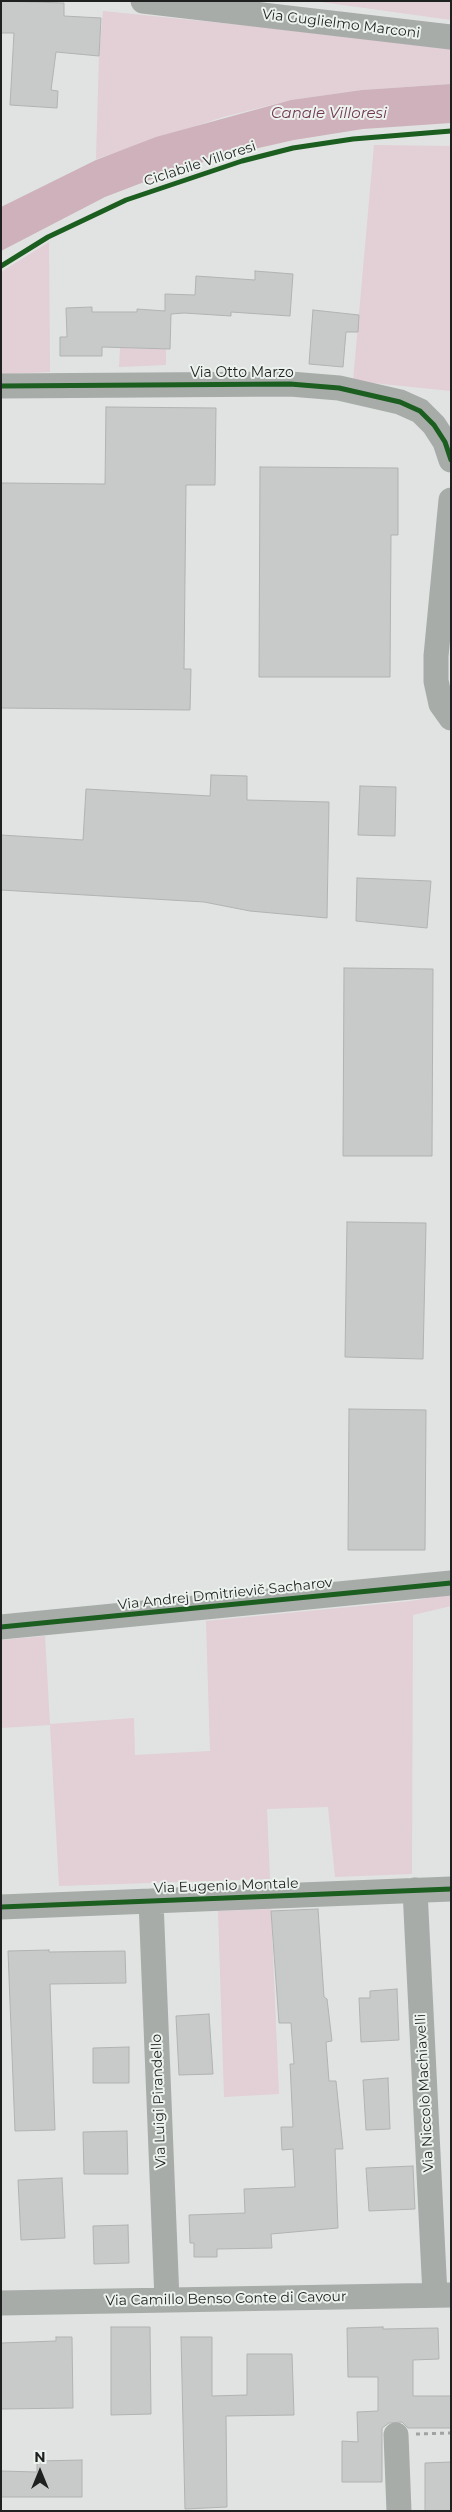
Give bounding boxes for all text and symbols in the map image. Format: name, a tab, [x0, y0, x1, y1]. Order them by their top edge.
street label: Via Guglielmo Marconi	[261, 6, 421, 42]
water label: Canale Villoresi	[271, 105, 387, 123]
street label: Ciclabile Villoresi	[142, 138, 258, 190]
street label: Via Otto Marzo	[190, 365, 294, 381]
street label: Via Andrej Dmitrievič Sacharov	[117, 1574, 333, 1614]
street label: Via Eugenio Montale	[153, 1875, 299, 1897]
street label: Via Niccolò Machiavelli	[412, 2013, 438, 2173]
street label: Via Luigi Pirandello	[148, 2034, 170, 2168]
street label: Via Camillo Benso Conte di Cavour	[105, 2288, 347, 2310]
north arrow	[15, 2447, 65, 2497]
text: N	[34, 2448, 46, 2466]

